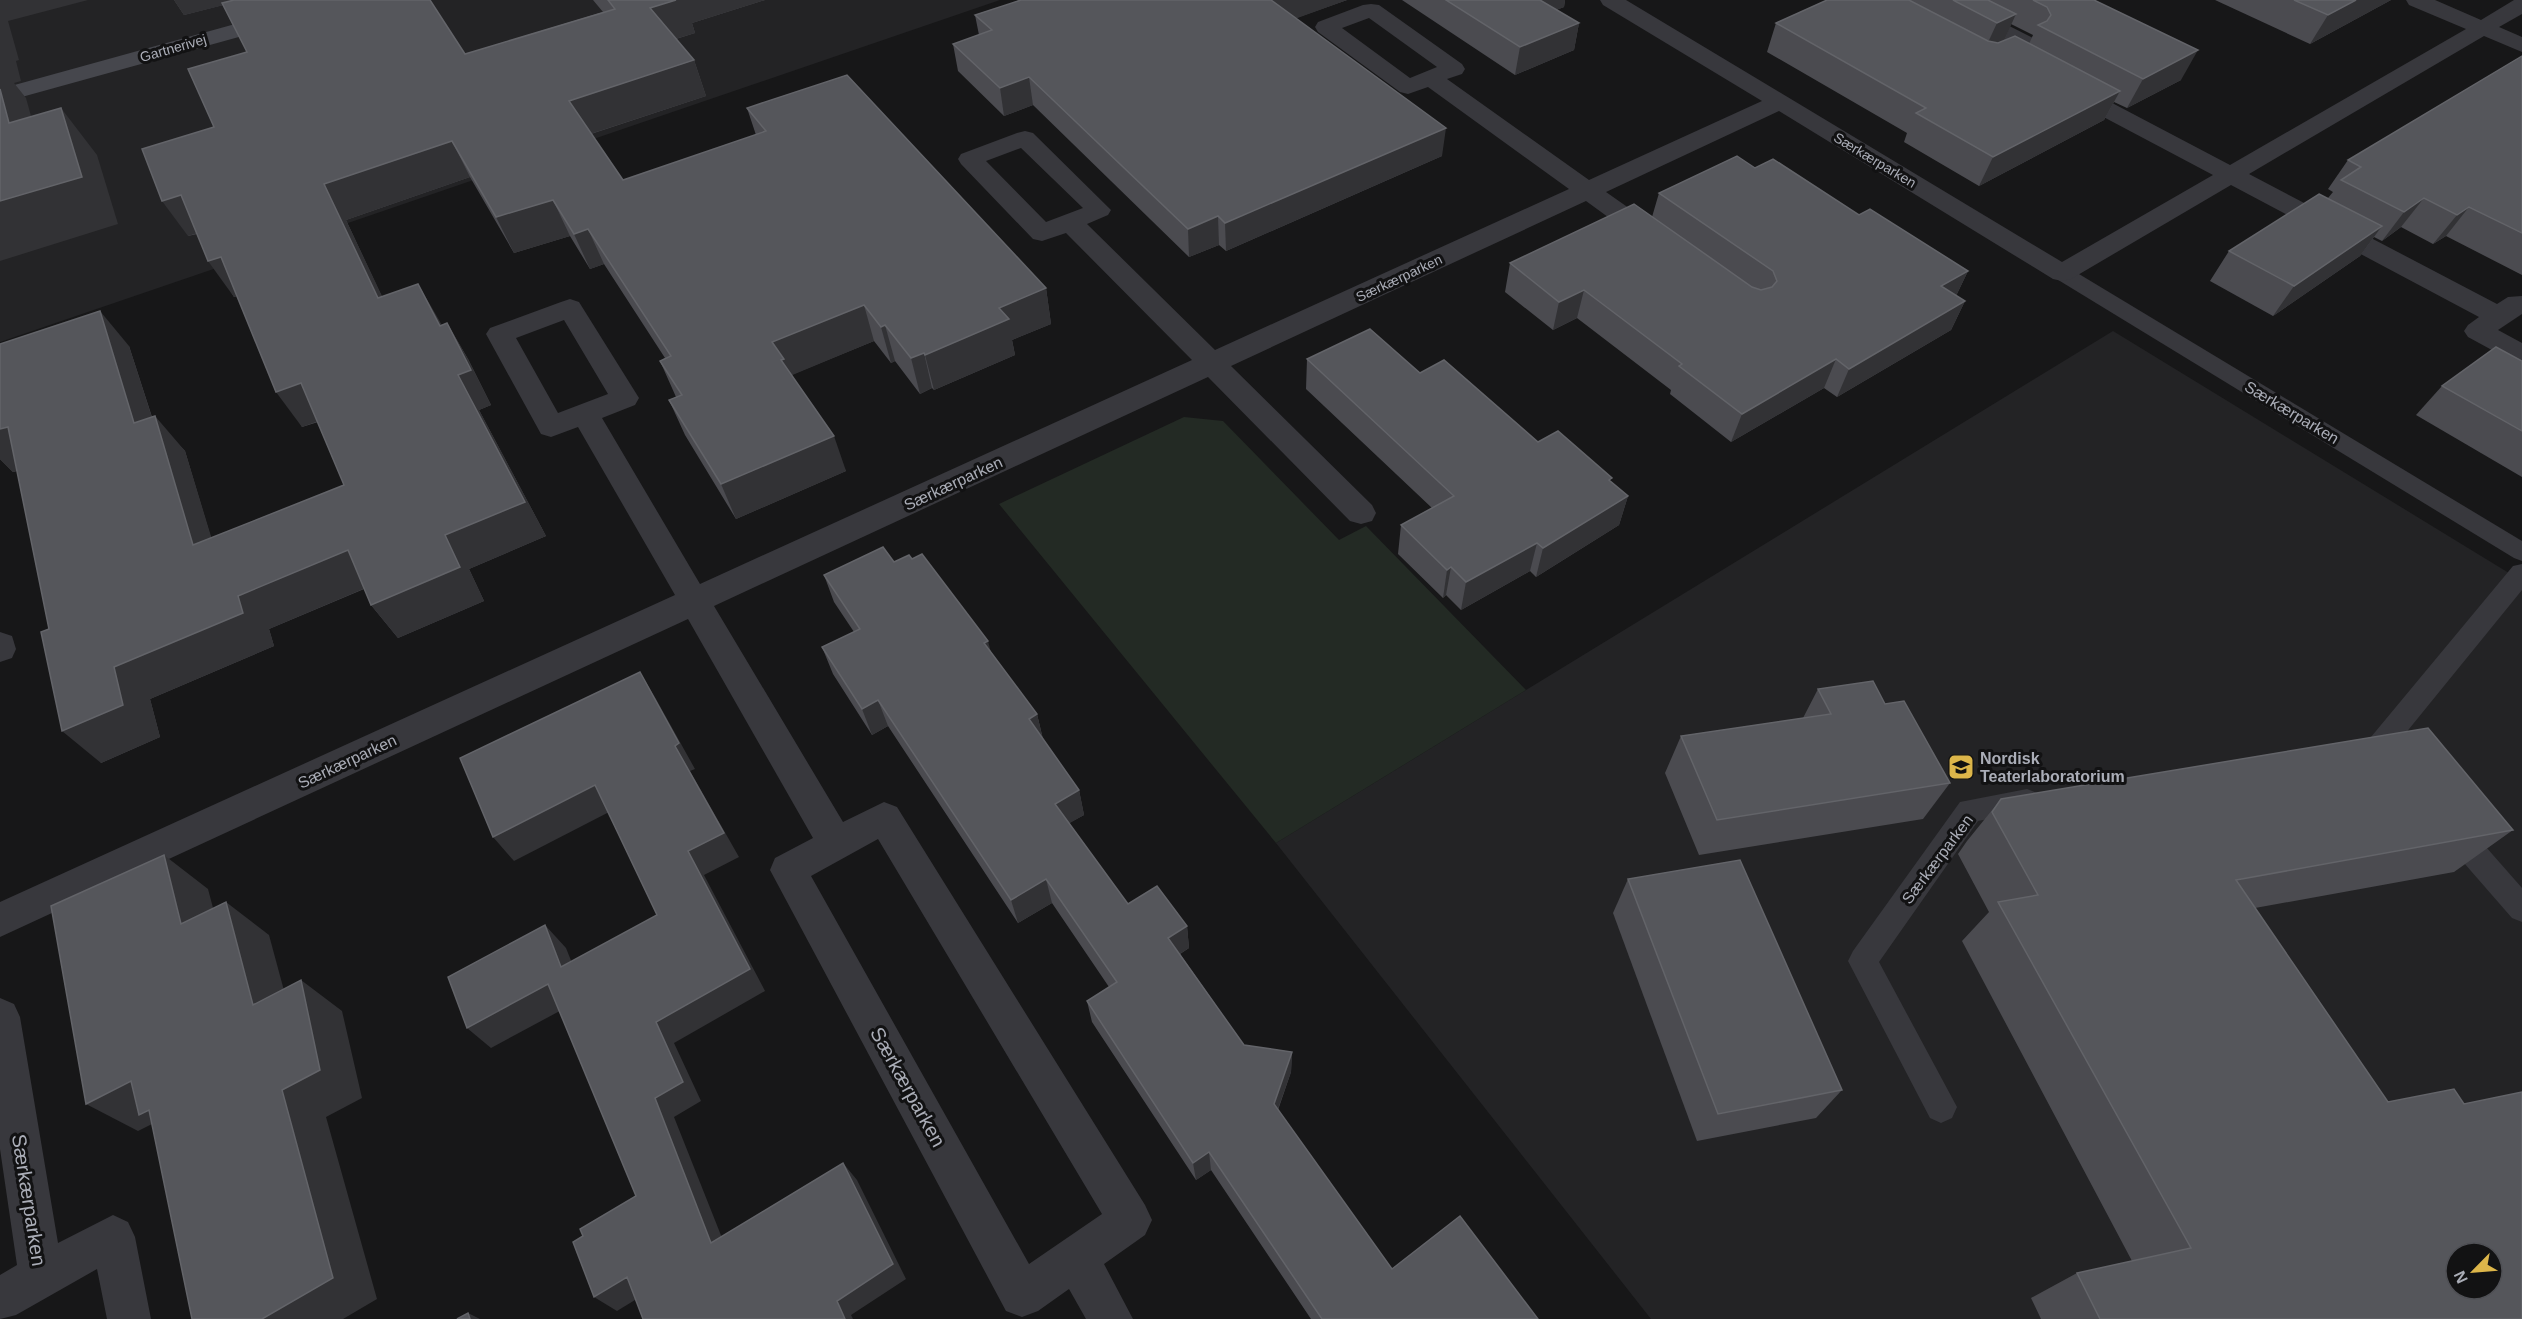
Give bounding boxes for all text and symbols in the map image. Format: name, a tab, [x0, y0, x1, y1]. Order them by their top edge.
street label: Gartnerivej	[138, 31, 208, 65]
street label: Særkærparken	[1831, 129, 1919, 191]
street label: Særkærparken	[1353, 251, 1445, 305]
street label: Særkærparken	[2242, 378, 2342, 447]
street label: Særkærparken	[901, 453, 1005, 514]
street label: Særkærparken	[295, 731, 399, 792]
place label: Nordisk Teaterlaboratorium	[1980, 750, 2125, 785]
school or university icon: Nordisk Teaterlaboratorium	[1946, 752, 1976, 782]
street label: Særkærparken	[1899, 812, 1976, 907]
street label: Særkærparken	[866, 1023, 950, 1151]
street label: Særkærparken	[8, 1132, 50, 1268]
north arrow	[2444, 1241, 2504, 1301]
text: N	[2451, 1268, 2471, 1286]

